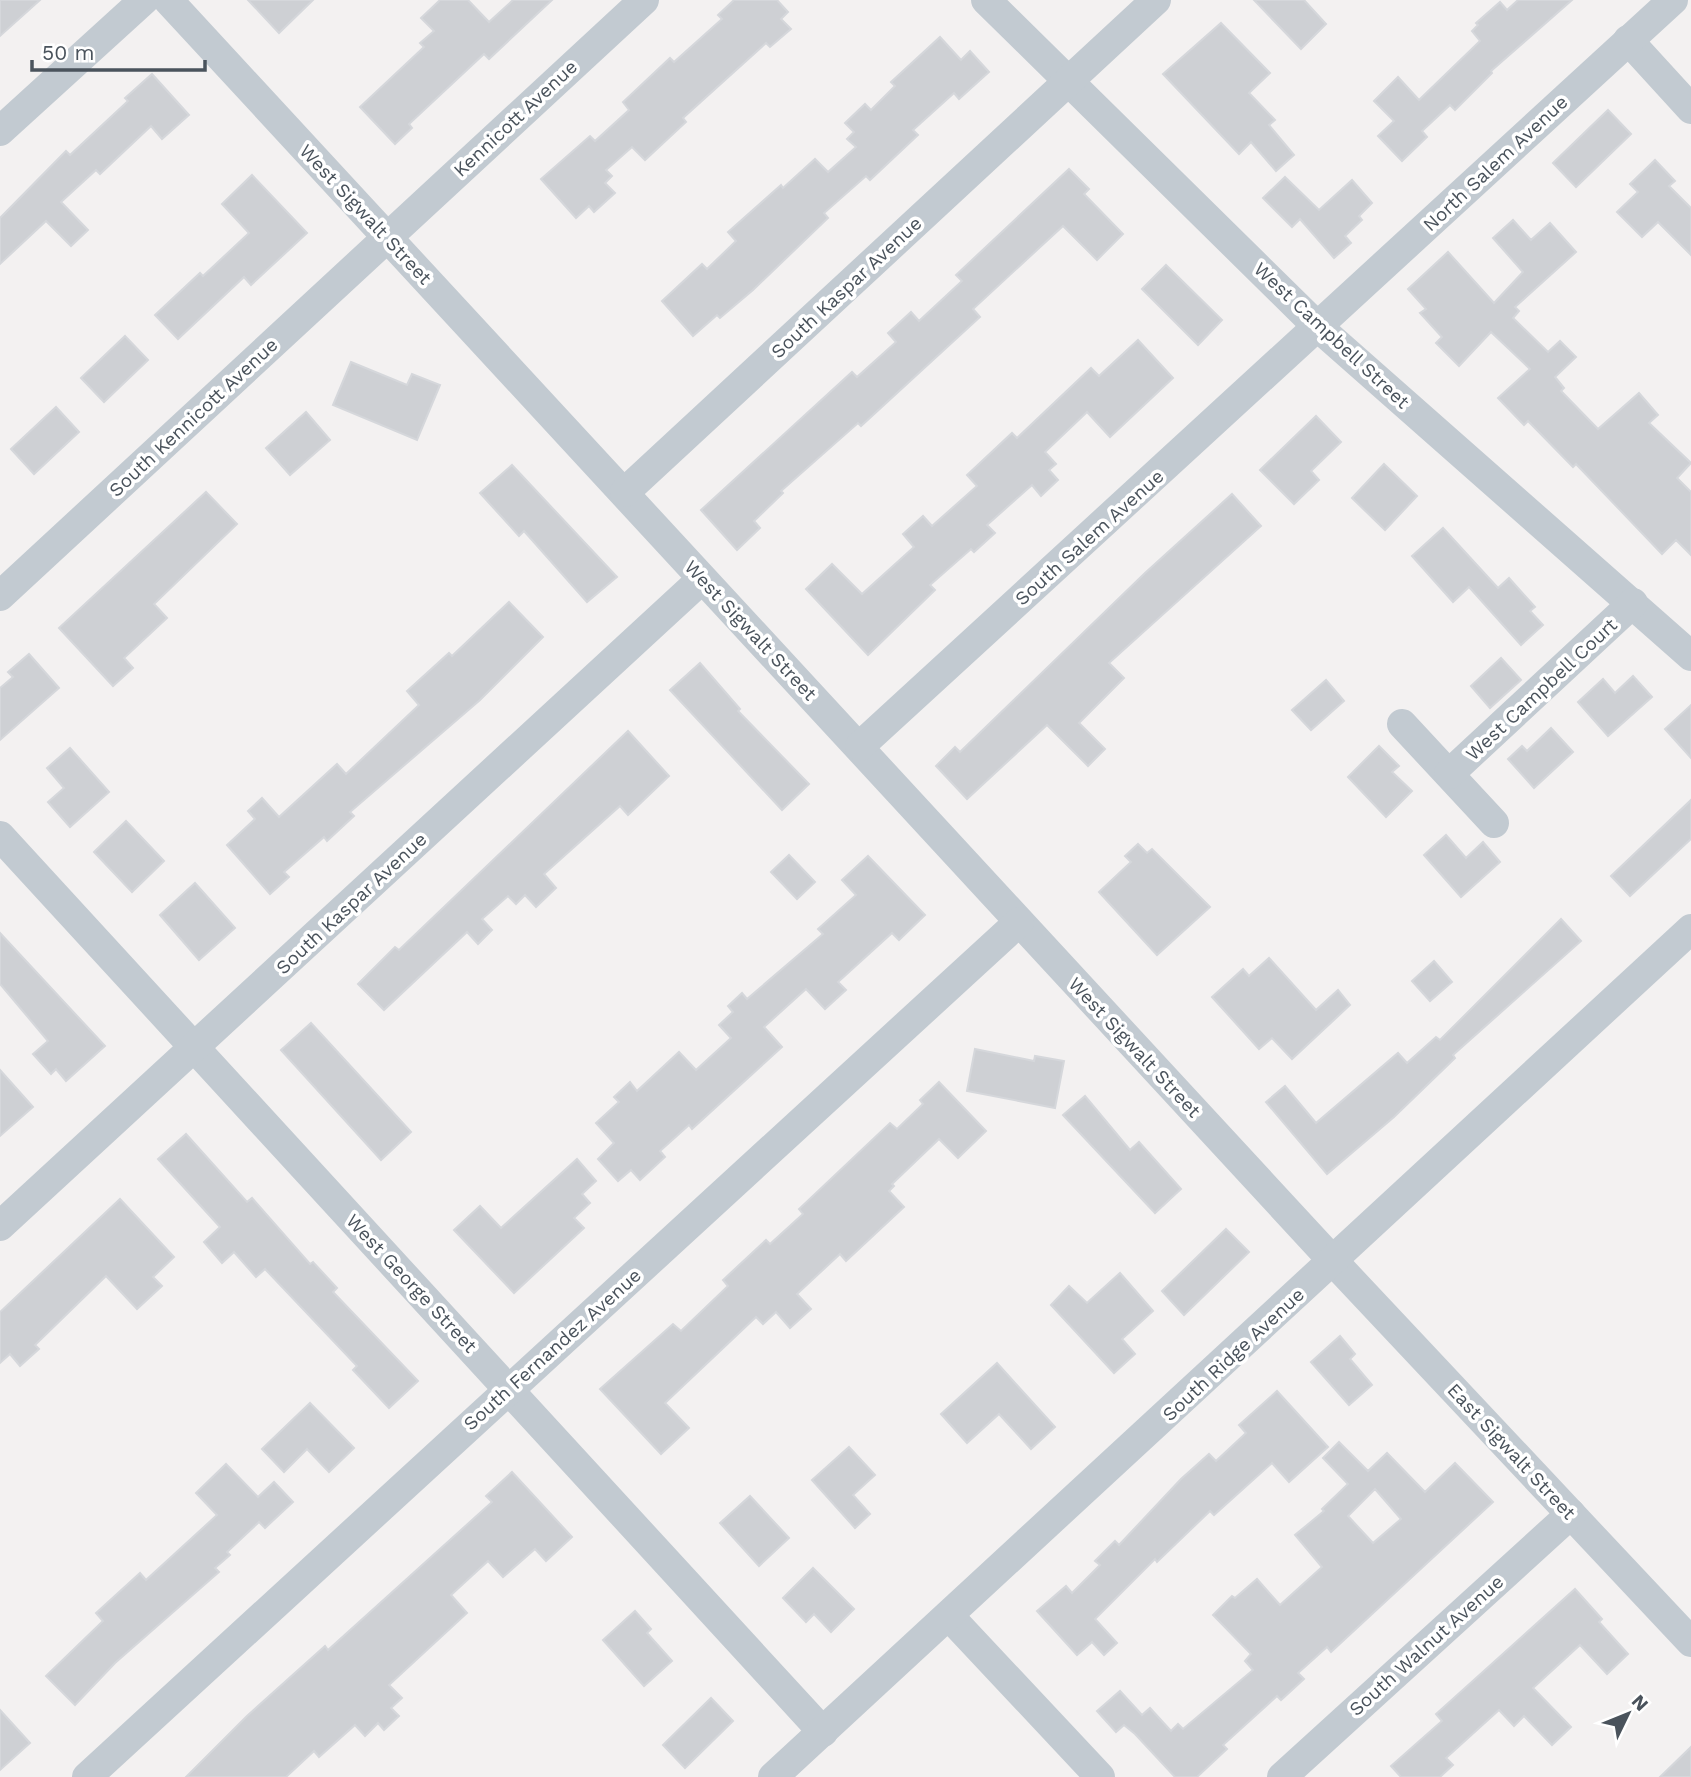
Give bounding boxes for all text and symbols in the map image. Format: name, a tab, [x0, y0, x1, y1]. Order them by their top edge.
scale bar	[32, 28, 205, 72]
text: 50 m	[42, 40, 94, 65]
street label: Kennicott Avenue	[449, 55, 582, 182]
street label: North Salem Avenue	[1418, 90, 1572, 236]
street label: West Sigwalt Street	[295, 139, 437, 289]
street label: South Kaspar Avenue	[766, 212, 926, 363]
street label: West Campbell Street	[1249, 257, 1414, 413]
street label: South Kennicott Avenue	[104, 333, 282, 502]
street label: South Salem Avenue	[1010, 465, 1168, 610]
street label: West Sigwalt Street	[680, 555, 822, 705]
street label: West Campbell Court	[1461, 613, 1622, 765]
street label: South Kaspar Avenue	[271, 828, 431, 979]
street label: West Sigwalt Street	[1064, 972, 1206, 1122]
street label: West George Street	[341, 1209, 482, 1357]
street label: South Fernandez Avenue	[459, 1264, 646, 1435]
street label: South Ridge Avenue	[1158, 1283, 1309, 1426]
street label: East Sigwalt Street	[1443, 1378, 1581, 1524]
street label: South Walnut Avenue	[1345, 1570, 1508, 1721]
north arrow	[1593, 1679, 1663, 1749]
text: N	[1627, 1690, 1653, 1716]

